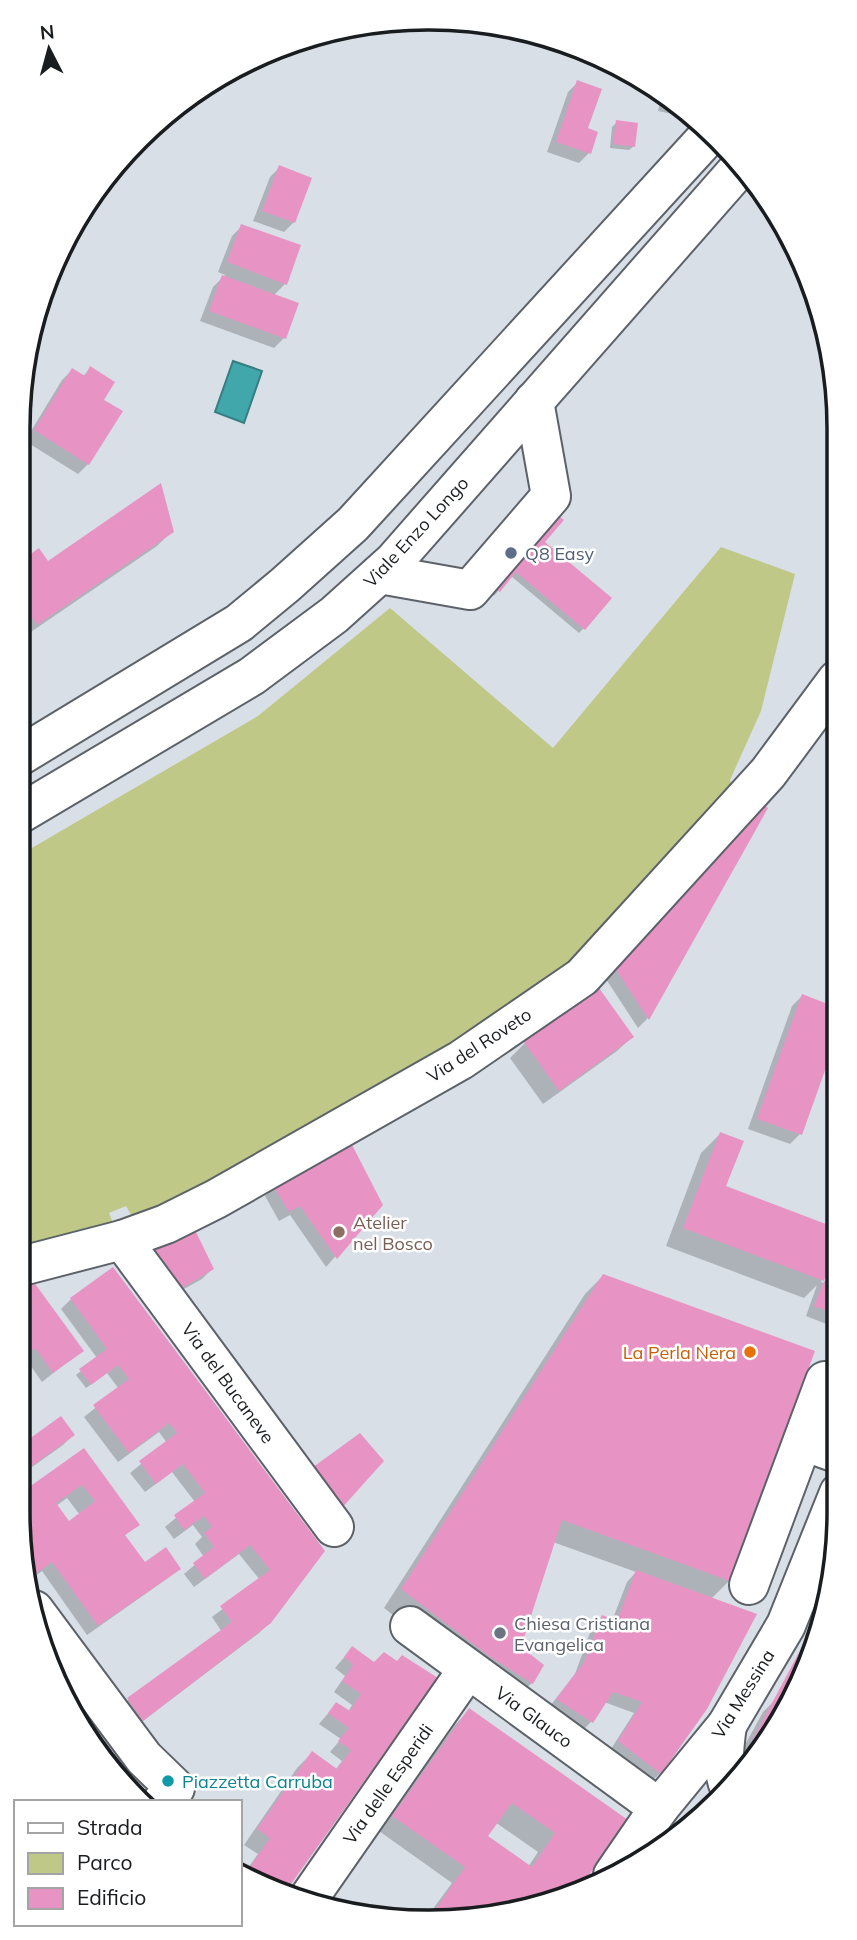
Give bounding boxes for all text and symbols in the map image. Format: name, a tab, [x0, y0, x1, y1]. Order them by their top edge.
north arrow	[14, 14, 84, 84]
text: N	[39, 19, 56, 45]
street label: Viale Enzo Longo	[359, 472, 473, 592]
place label: Q8 Easy	[525, 542, 594, 565]
marker: Q8 Easy	[503, 545, 519, 561]
street label: Via del Roveto	[422, 1003, 536, 1087]
place label: Atelier nel Bosco	[353, 1211, 433, 1255]
marker: Atelier nel Bosco	[331, 1224, 347, 1240]
street label: Via del Bucaneve	[176, 1318, 280, 1448]
place label: La Perla Nera	[623, 1341, 736, 1364]
marker: La Perla Nera	[742, 1344, 758, 1360]
place label: Chiesa Cristiana Evangelica	[514, 1612, 650, 1656]
marker: Chiesa Cristiana Evangelica	[492, 1625, 508, 1641]
street label: Via Messina	[706, 1645, 780, 1743]
street label: Via Glauco	[491, 1681, 577, 1753]
street label: Via delle Esperidi	[338, 1719, 438, 1849]
place label: Piazzetta Carruba	[182, 1770, 333, 1793]
marker: Piazzetta Carruba	[160, 1773, 176, 1789]
legend	[14, 1800, 242, 1926]
text: Strada	[77, 1814, 143, 1840]
text: Parco	[77, 1849, 132, 1875]
text: Edificio	[77, 1884, 146, 1910]

